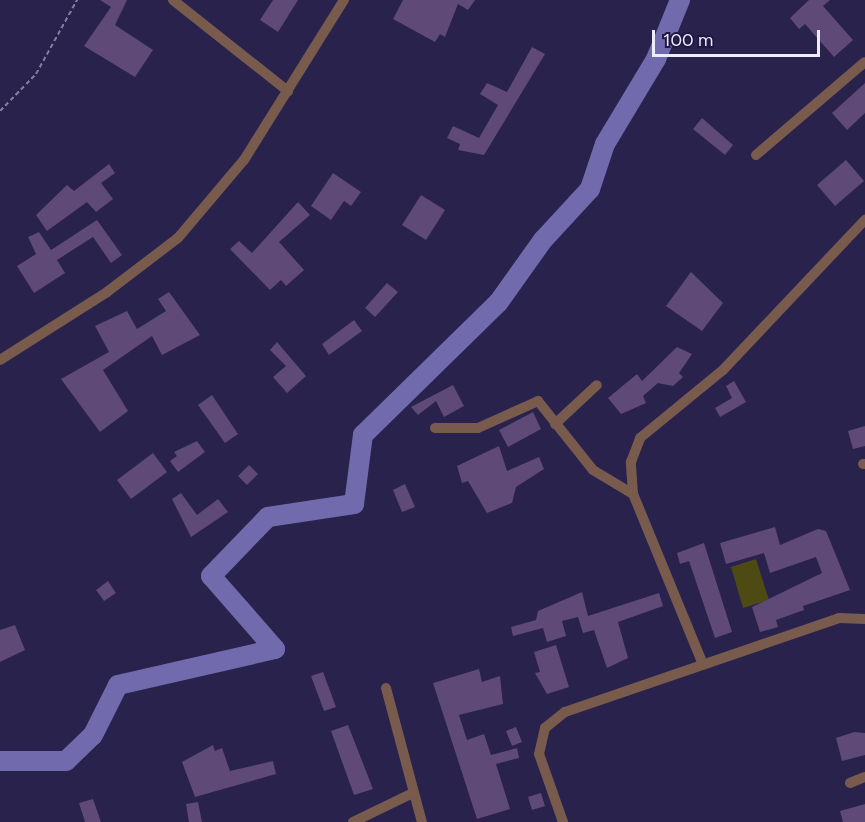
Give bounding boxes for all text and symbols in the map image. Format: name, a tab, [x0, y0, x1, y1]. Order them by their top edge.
scale bar	[655, 18, 823, 56]
text: 100 m	[663, 29, 713, 51]

